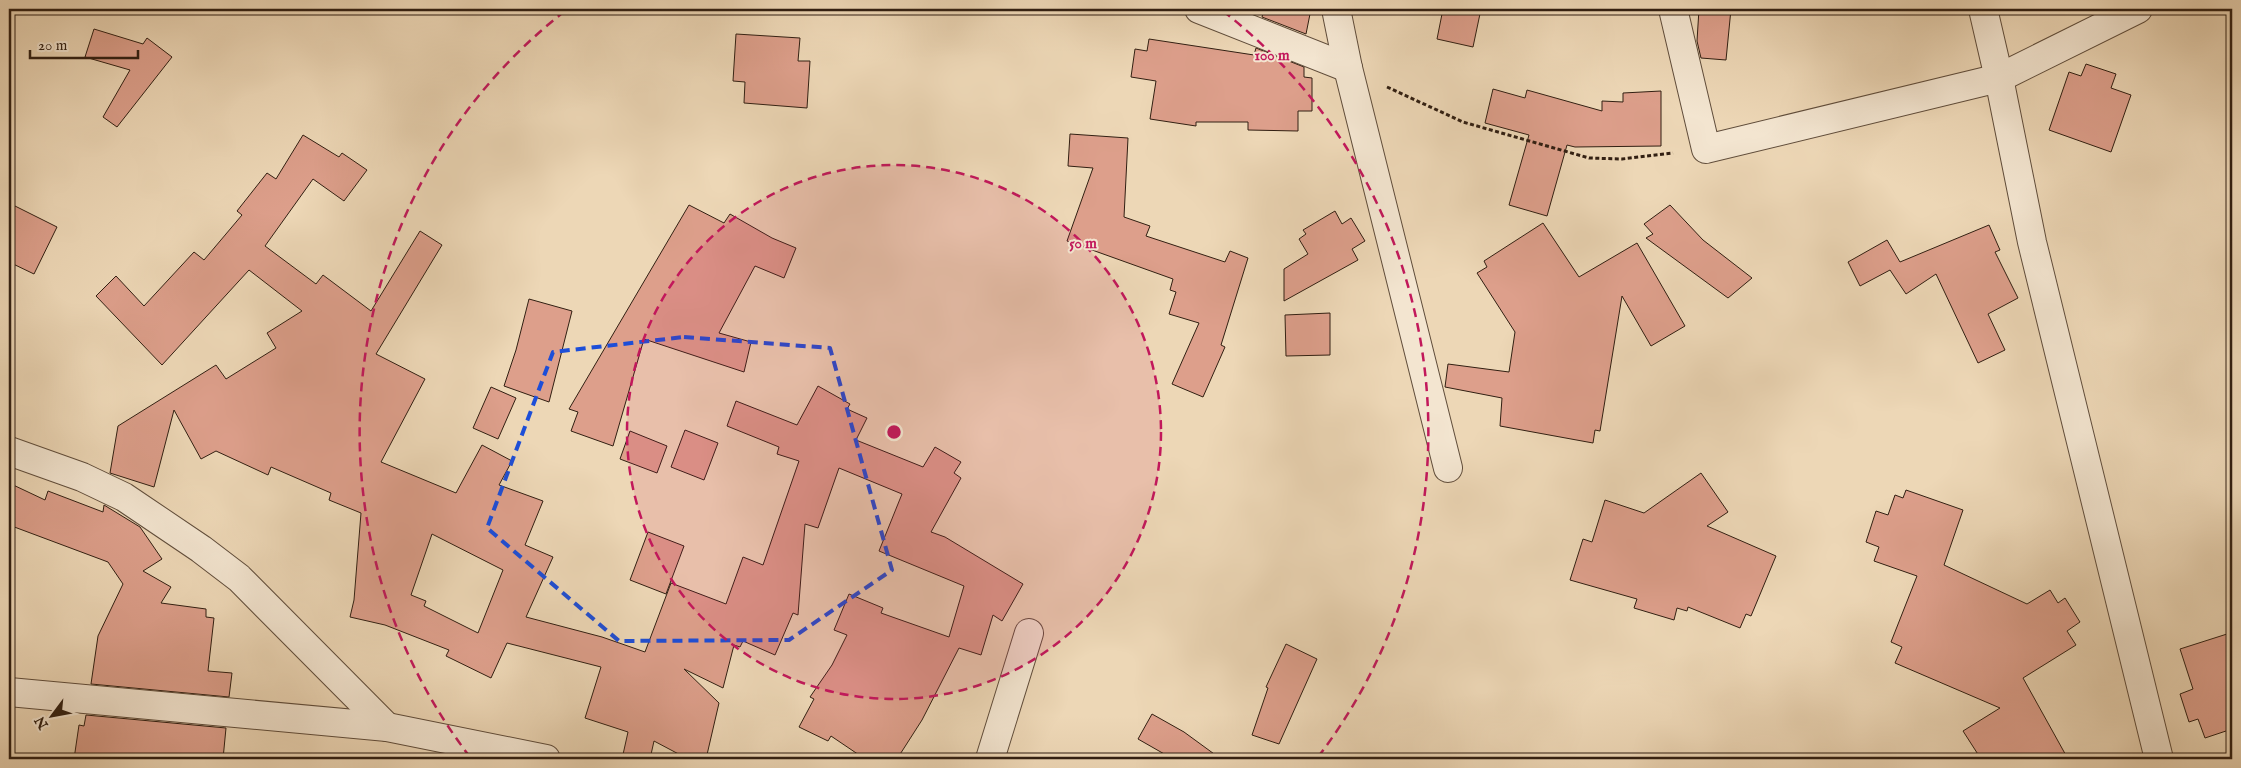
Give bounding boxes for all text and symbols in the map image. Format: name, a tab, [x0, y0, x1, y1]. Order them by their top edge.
scale bar	[30, 28, 138, 60]
text: 20 m	[38, 36, 68, 55]
text: 100 m	[1254, 46, 1290, 65]
text: 50 m	[1069, 234, 1097, 253]
centre of rings	[885, 423, 903, 441]
north arrow	[28, 690, 78, 740]
text: N	[31, 712, 53, 733]

